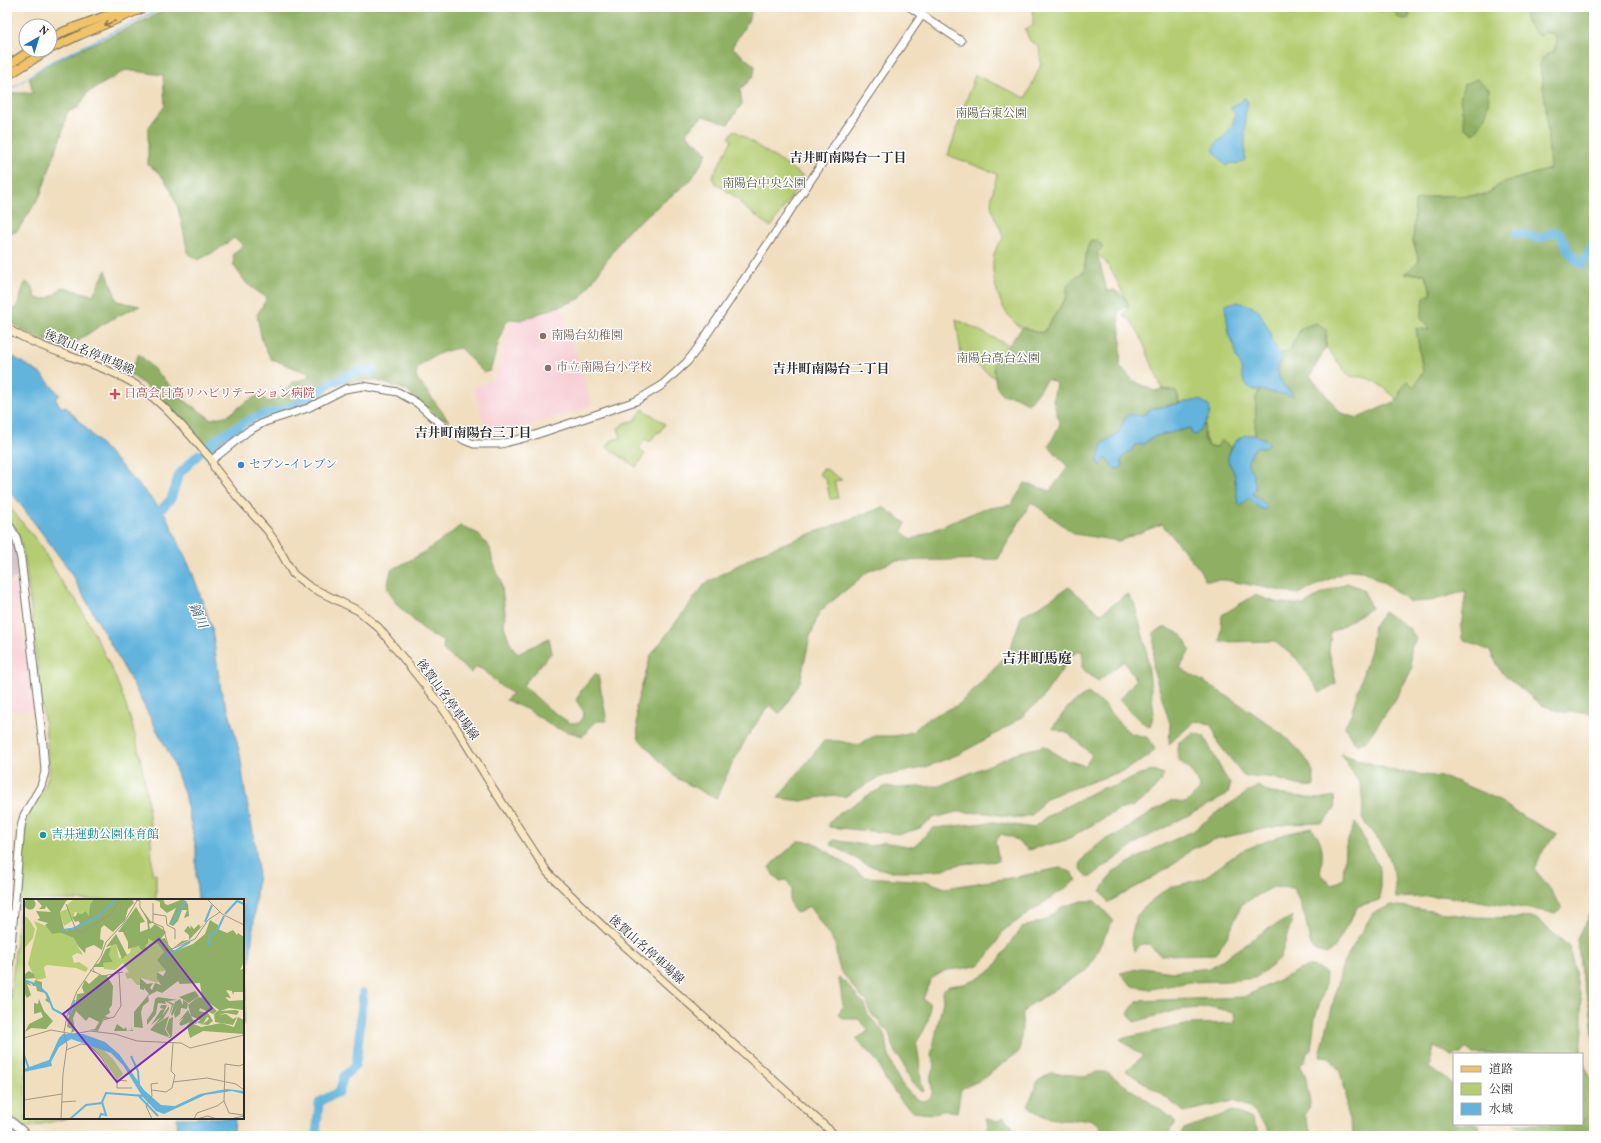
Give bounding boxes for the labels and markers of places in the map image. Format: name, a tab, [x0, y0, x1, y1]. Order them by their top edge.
place label: 南陽台幼稚園	[551, 328, 623, 344]
marker: 南陽台幼稚園	[538, 331, 548, 341]
place label: 市立南陽台小学校	[556, 360, 652, 376]
marker: 市立南陽台小学校	[543, 363, 553, 373]
place label: 日高会日高リハビリテーション病院	[124, 386, 315, 402]
marker: 日高会日高リハビリテーション病院	[109, 388, 121, 400]
place label: セブン-イレブン	[249, 457, 337, 473]
marker: セブン-イレブン	[236, 460, 246, 470]
place label: 吉井運動公園体育館	[51, 827, 159, 843]
marker: 吉井運動公園体育館	[38, 830, 48, 840]

